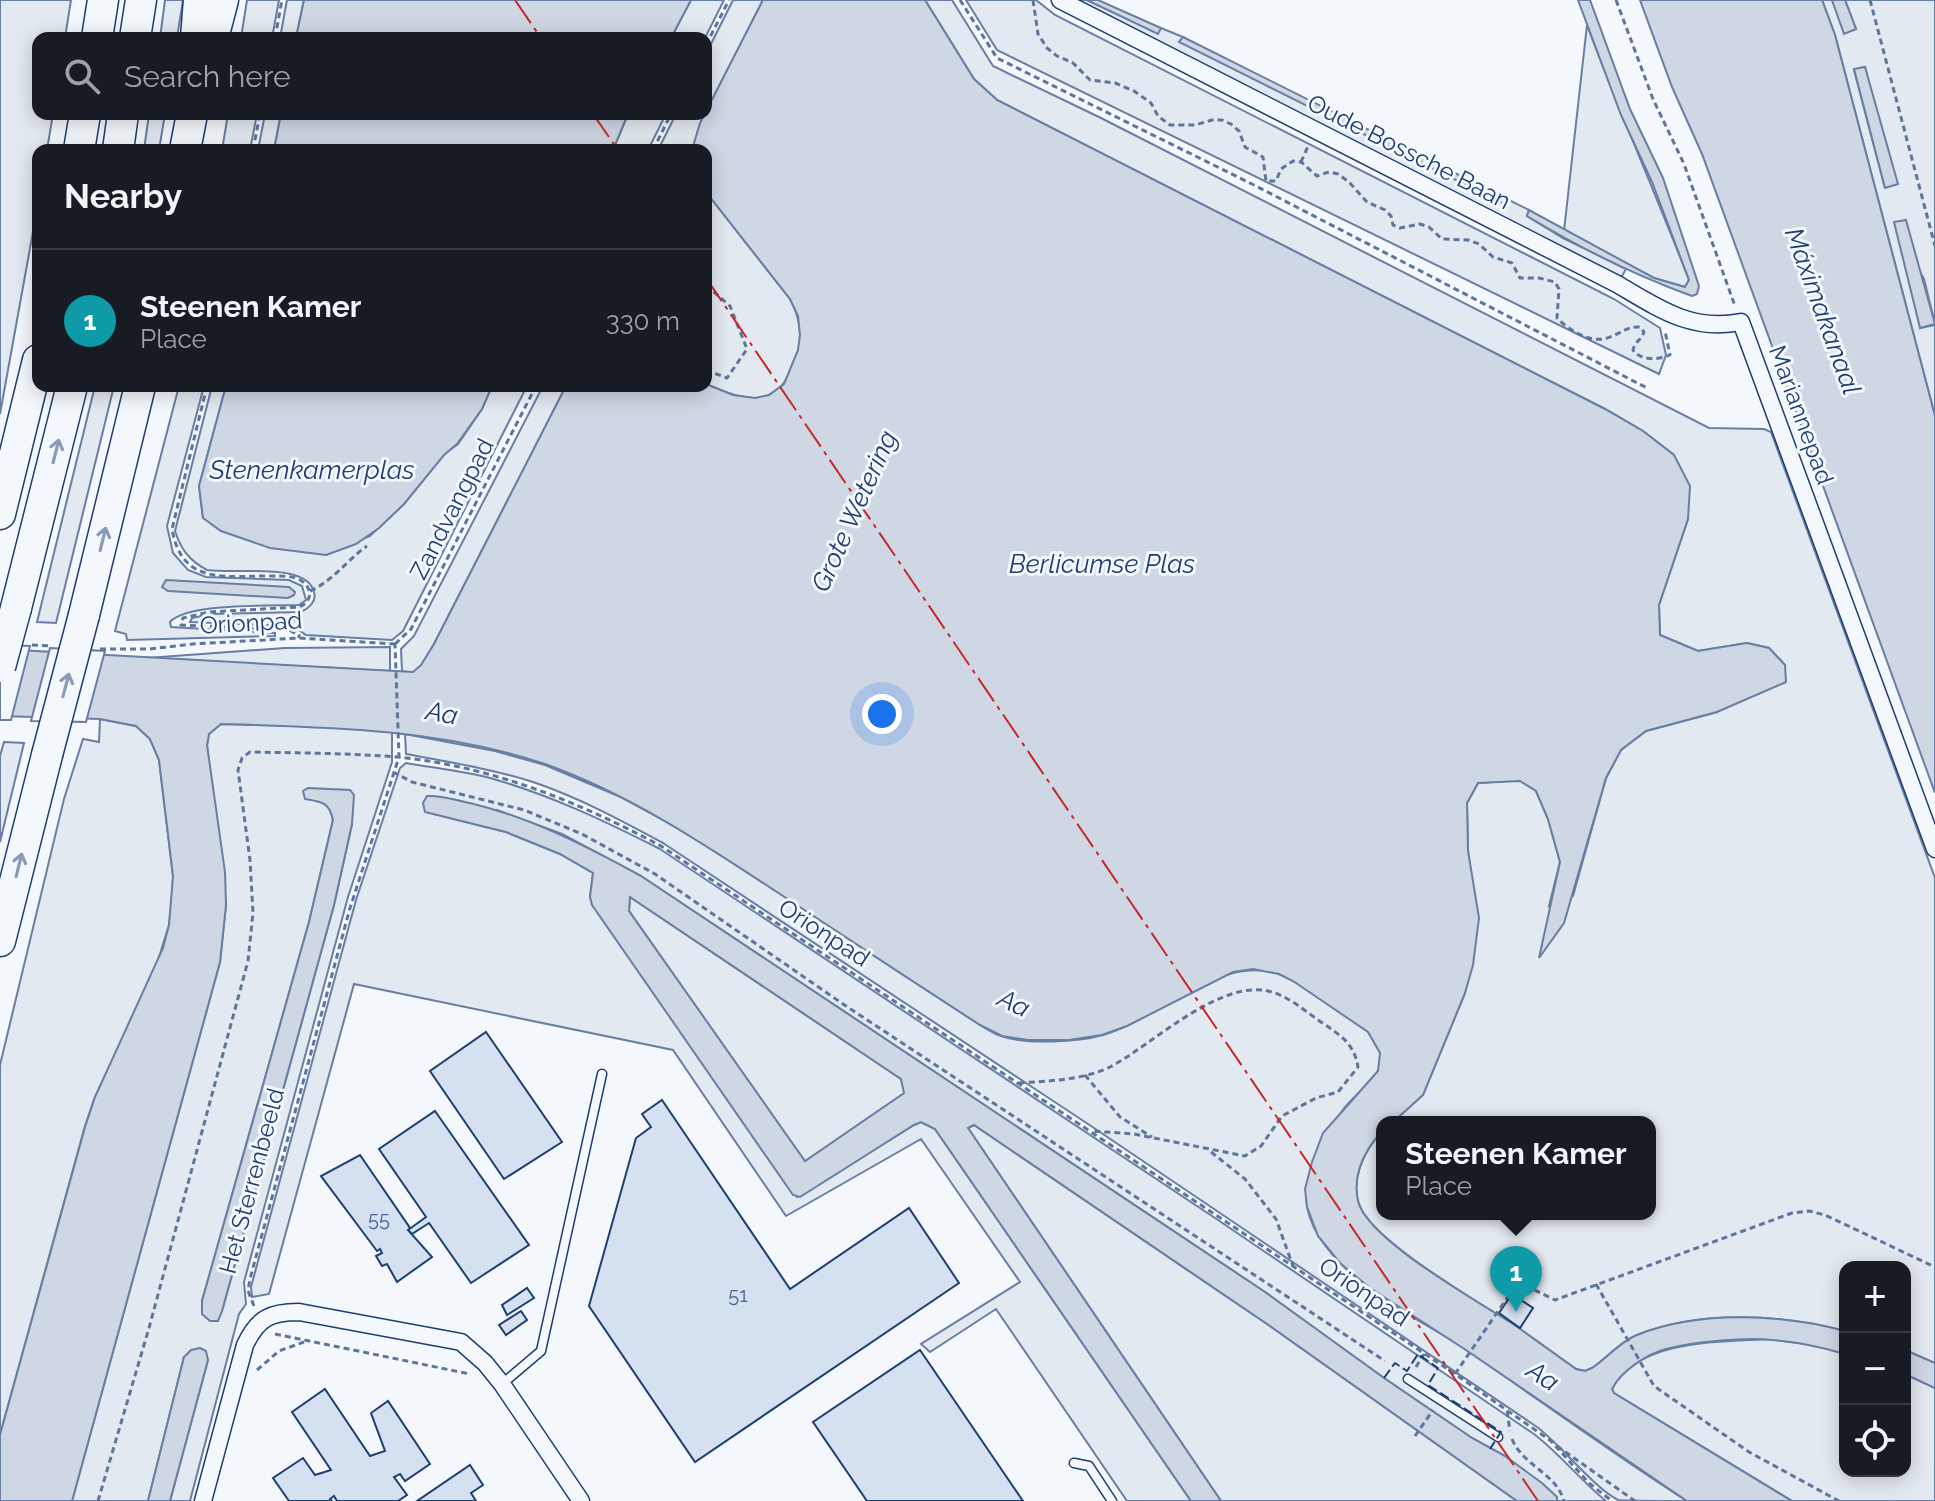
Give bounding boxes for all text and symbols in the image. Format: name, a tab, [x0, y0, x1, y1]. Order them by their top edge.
search box	[32, 32, 712, 120]
icon: search	[60, 54, 104, 98]
text: Search here	[124, 59, 291, 94]
street label: Oude Bossche Baan	[1303, 88, 1516, 215]
text: Nearby	[64, 176, 182, 216]
water label: Máximakanaal	[1779, 223, 1867, 399]
text: Steenen Kamer	[140, 289, 361, 324]
text: 1	[84, 306, 96, 336]
text: 330 m	[606, 306, 680, 336]
text: Place	[140, 324, 207, 354]
street label: Mariannepad	[1763, 341, 1840, 488]
water label: Grote Wetering	[805, 426, 903, 596]
street label: Zandvangpad	[404, 433, 499, 584]
one-way arrow	[49, 439, 64, 464]
water label: Stenenkamerplas	[209, 455, 414, 485]
one-way arrow	[96, 527, 111, 553]
water label: Berlicumse Plas	[1009, 549, 1195, 579]
street label: Orionpad	[199, 605, 303, 640]
one-way arrow	[59, 672, 74, 698]
your location	[862, 694, 902, 734]
water label: Aa	[422, 695, 460, 731]
one-way arrow	[12, 853, 27, 879]
street label: Orionpad	[773, 892, 875, 973]
water label: Aa	[991, 982, 1035, 1023]
street label: Het Sterrenbeeld	[213, 1085, 290, 1277]
popup	[1376, 1116, 1656, 1220]
text: Steenen Kamer	[1405, 1136, 1627, 1171]
text: Place	[1405, 1171, 1472, 1201]
house number: 55	[368, 1207, 390, 1231]
pin: 1	[1490, 1246, 1542, 1312]
street label: Orionpad	[1314, 1251, 1415, 1332]
map controls	[1839, 1261, 1911, 1477]
button: +	[1839, 1261, 1911, 1333]
house number: 51	[728, 1283, 748, 1307]
button: −	[1839, 1333, 1911, 1405]
water label: Aa	[1520, 1354, 1565, 1397]
button: locate	[1839, 1405, 1911, 1477]

